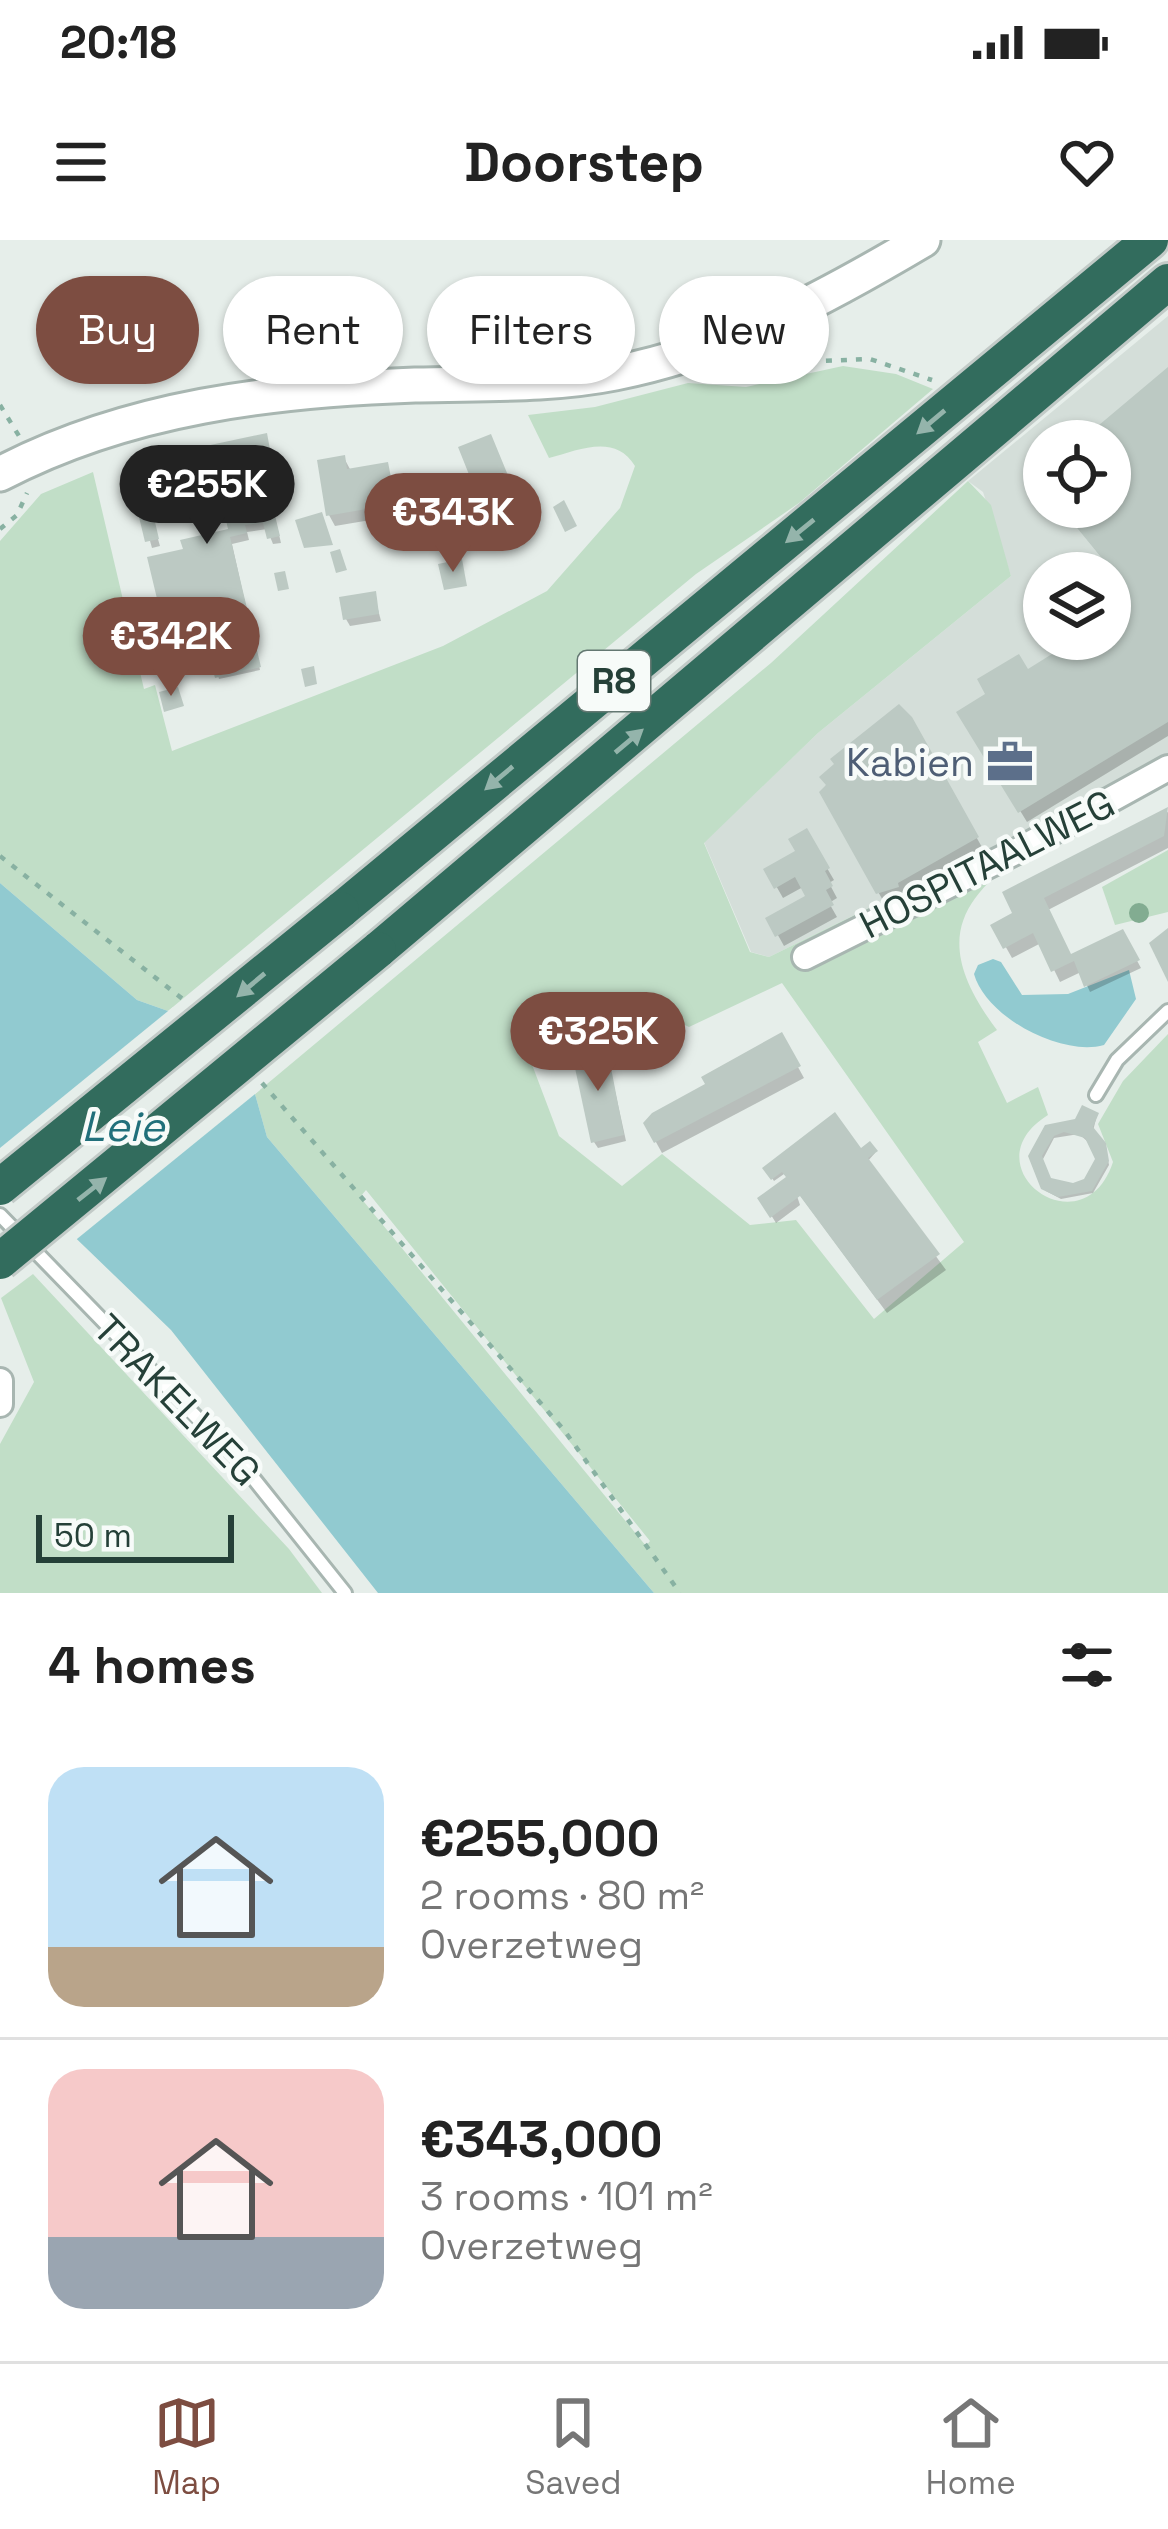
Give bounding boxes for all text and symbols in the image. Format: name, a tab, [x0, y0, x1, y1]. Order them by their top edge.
text: 20:18	[60, 14, 177, 71]
text: Doorstep	[464, 128, 704, 197]
icon: menu	[48, 129, 114, 195]
icon: heart	[1054, 129, 1120, 195]
chip: Buy	[36, 276, 199, 384]
chip: Rent	[223, 276, 403, 384]
chip: Filters	[427, 276, 635, 384]
chip: New	[659, 276, 829, 384]
one-way arrow	[916, 409, 946, 435]
map controls	[1023, 420, 1131, 660]
button: locate	[1023, 420, 1131, 528]
pin: €255K	[123, 445, 291, 547]
text: €255K	[147, 459, 267, 508]
pin: €343K	[369, 473, 537, 575]
text: €343K	[391, 487, 515, 536]
one-way arrow	[785, 518, 816, 543]
button: layers	[1023, 552, 1131, 660]
pin: €342K	[87, 597, 255, 699]
text: €342K	[110, 611, 232, 660]
road number: R8	[578, 651, 650, 711]
one-way arrow	[614, 728, 644, 754]
office icon: Kabien	[985, 737, 1035, 787]
place label: Kabien	[846, 738, 974, 787]
one-way arrow	[484, 765, 514, 791]
street label: HOSPITAALWEG	[851, 779, 1123, 949]
one-way arrow	[236, 971, 266, 997]
pin: €325K	[514, 992, 682, 1094]
text: €325K	[537, 1006, 659, 1055]
water label: Leie	[82, 1100, 167, 1153]
one-way arrow	[77, 1177, 108, 1202]
street label: TRAKELWEG	[83, 1304, 271, 1496]
scale bar	[36, 1509, 234, 1562]
text: 50 m	[54, 1515, 132, 1557]
icon: filters	[1054, 1632, 1120, 1698]
text: 4 homes	[48, 1633, 256, 1698]
text: €255,000	[420, 1806, 660, 1871]
icon: home	[144, 1815, 288, 1959]
text: 2 rooms · 80 m²	[420, 1871, 704, 1920]
text: Overzetweg	[420, 1920, 643, 1969]
text: €343,000	[420, 2107, 663, 2172]
icon: home	[144, 2117, 288, 2261]
text: 3 rooms · 101 m²	[420, 2172, 713, 2221]
text: Overzetweg	[420, 2221, 643, 2270]
tab: Map	[152, 2390, 221, 2504]
tab: Saved	[525, 2390, 622, 2504]
tab: Home	[926, 2390, 1016, 2504]

